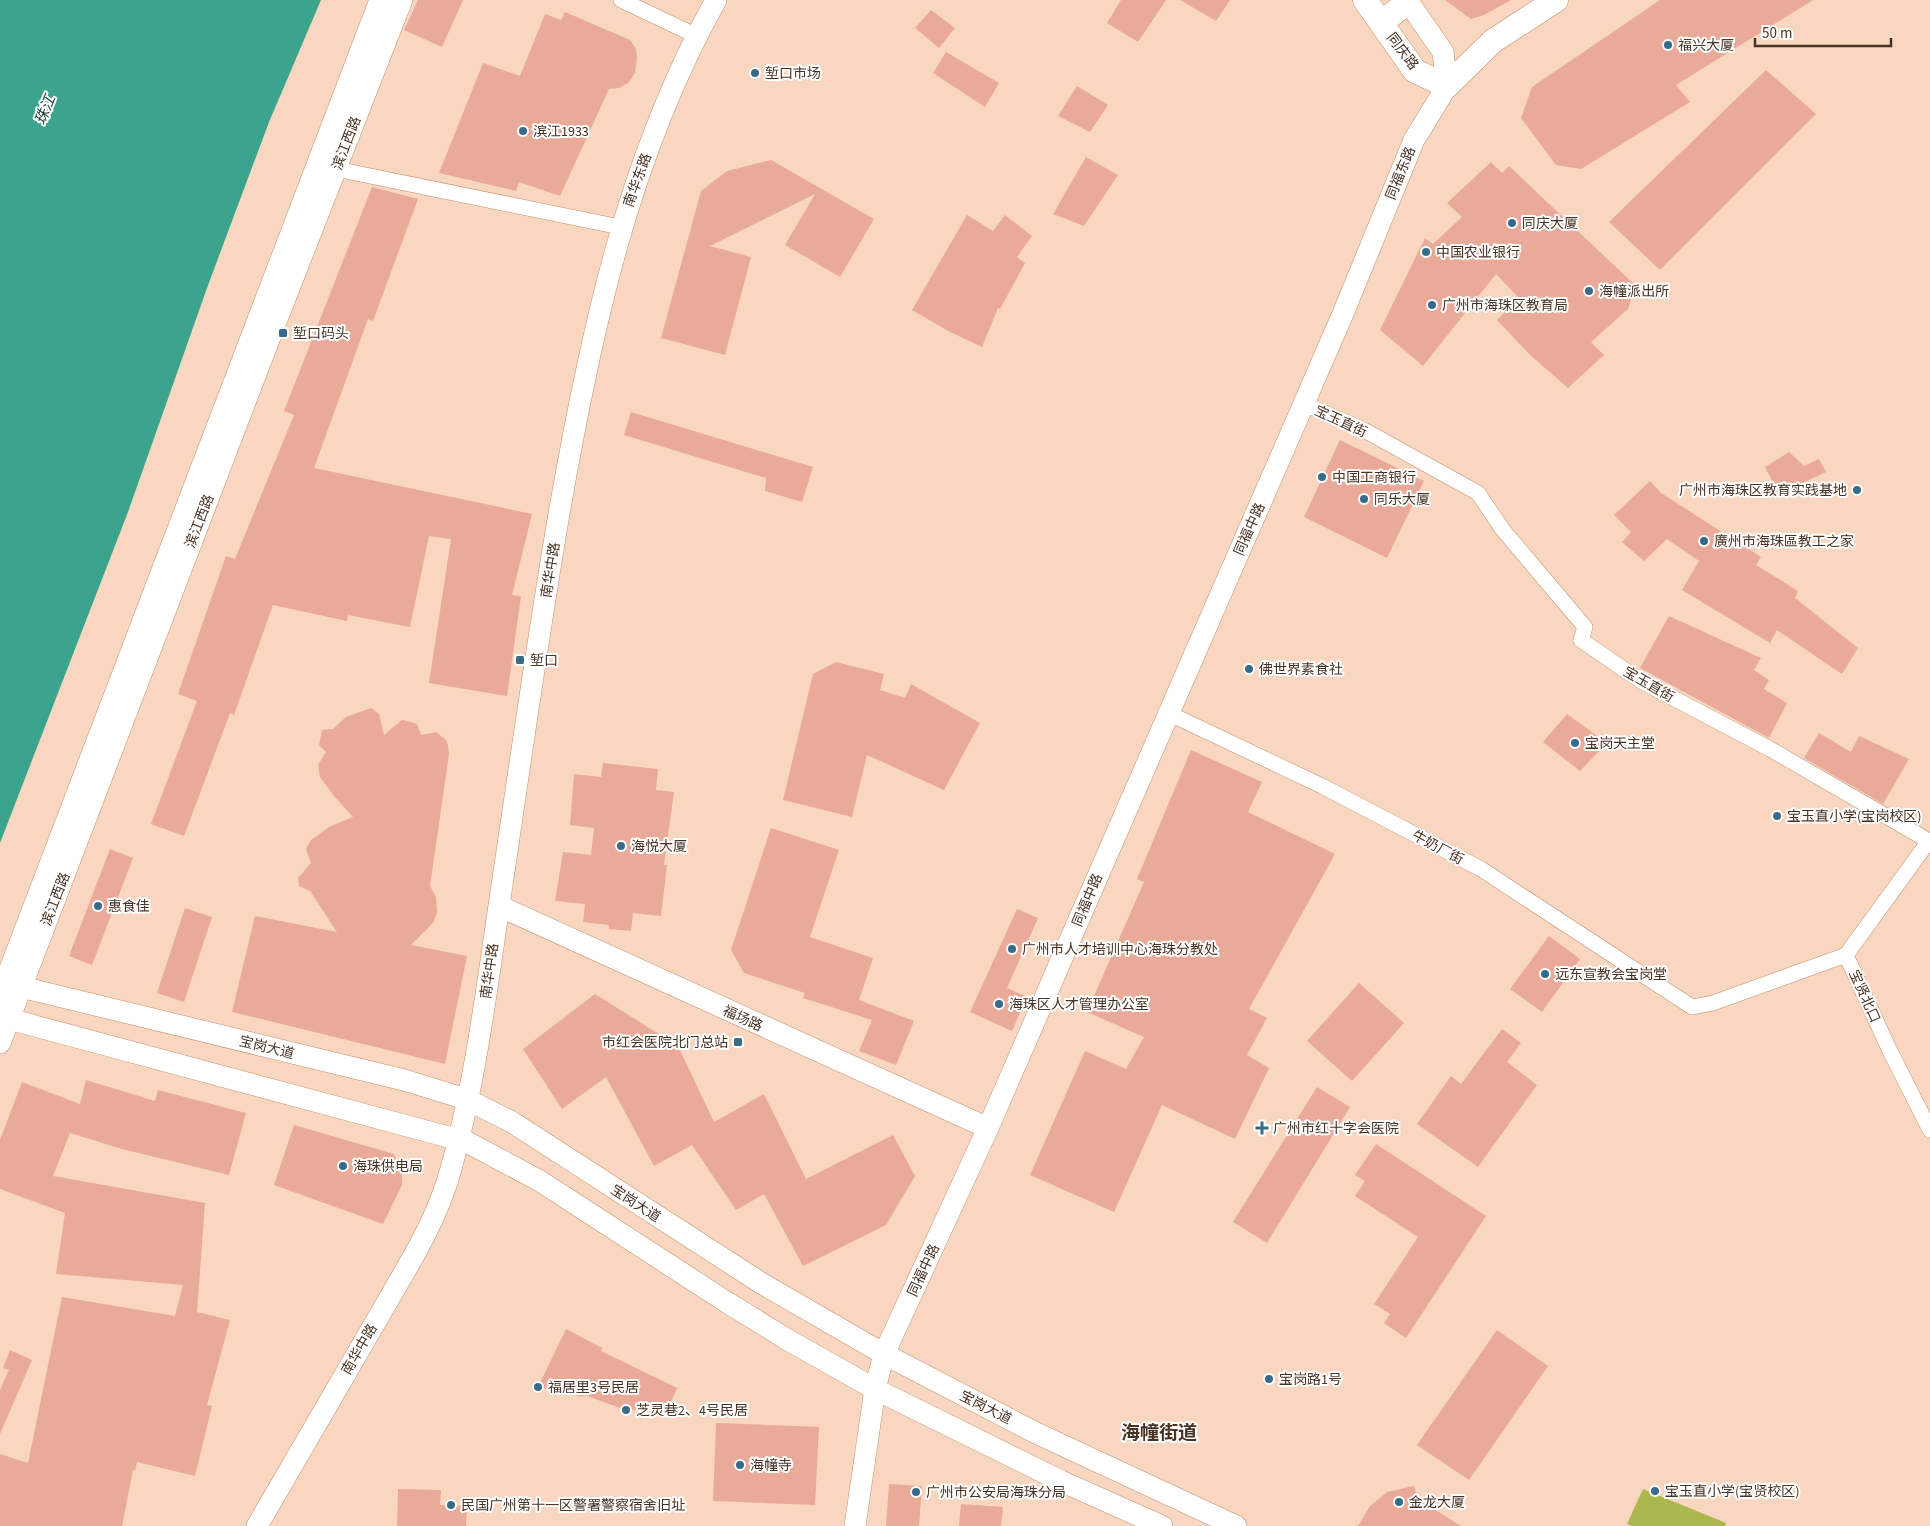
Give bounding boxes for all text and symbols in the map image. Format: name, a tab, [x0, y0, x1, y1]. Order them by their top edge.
scale bar	[1755, 15, 1891, 47]
text: 50 m	[1762, 23, 1792, 44]
street label: 同庆路	[1382, 29, 1423, 74]
place label: 福兴大厦	[1678, 36, 1734, 56]
marker: 福兴大厦	[1662, 39, 1674, 51]
place label: 堑口市场	[765, 64, 821, 84]
marker: 堑口市场	[749, 67, 761, 79]
water label: 珠江	[30, 90, 62, 128]
street label: 滨江西路	[328, 114, 366, 173]
place label: 滨江1933	[533, 122, 589, 142]
marker: 滨江1933	[517, 125, 529, 137]
street label: 同福东路	[1381, 144, 1421, 203]
street label: 南华东路	[619, 151, 657, 210]
place label: 同庆大厦	[1522, 214, 1578, 234]
marker: 同庆大厦	[1506, 217, 1518, 229]
place label: 中国农业银行	[1436, 243, 1520, 263]
marker: 中国农业银行	[1420, 246, 1432, 258]
place label: 海幢派出所	[1599, 282, 1669, 302]
marker: 海幢派出所	[1583, 285, 1595, 297]
place label: 广州市海珠区教育局	[1442, 296, 1568, 316]
marker: 广州市海珠区教育局	[1426, 299, 1438, 311]
place label: 堑口码头	[293, 324, 349, 344]
marker: 堑口码头	[277, 327, 289, 339]
street label: 宝玉直街	[1311, 401, 1370, 443]
place label: 中国工商银行	[1332, 468, 1416, 488]
marker: 中国工商银行	[1316, 471, 1328, 483]
place label: 广州市海珠区教育实践基地	[1679, 481, 1847, 501]
marker: 广州市海珠区教育实践基地	[1851, 484, 1863, 496]
place label: 同乐大厦	[1374, 490, 1430, 510]
street label: 滨江西路	[181, 492, 219, 551]
marker: 同乐大厦	[1358, 493, 1370, 505]
street label: 同福中路	[1229, 500, 1270, 559]
place label: 廣州市海珠區教工之家	[1714, 532, 1854, 552]
marker: 廣州市海珠區教工之家	[1698, 535, 1710, 547]
street label: 南华中路	[537, 541, 565, 599]
place label: 堑口	[530, 651, 558, 671]
marker: 堑口	[514, 654, 526, 666]
place label: 佛世界素食社	[1259, 660, 1343, 680]
street label: 宝玉直街	[1619, 662, 1678, 708]
marker: 佛世界素食社	[1243, 663, 1255, 675]
place label: 宝岗天主堂	[1585, 734, 1655, 754]
marker: 宝岗天主堂	[1569, 737, 1581, 749]
place label: 宝玉直小学(宝岗校区)	[1787, 807, 1921, 827]
marker: 宝玉直小学(宝岗校区)	[1771, 810, 1783, 822]
street label: 牛奶厂街	[1408, 826, 1467, 870]
place label: 海悦大厦	[631, 837, 687, 857]
marker: 海悦大厦	[615, 840, 627, 852]
street label: 滨江西路	[37, 870, 75, 929]
street label: 同福中路	[1068, 871, 1108, 930]
place label: 惠食佳	[108, 897, 150, 917]
marker: 惠食佳	[92, 900, 104, 912]
place label: 广州市人才培训中心海珠分教处	[1022, 940, 1218, 960]
street label: 南华中路	[476, 942, 504, 1000]
marker: 广州市人才培训中心海珠分教处	[1006, 943, 1018, 955]
place label: 远东宣教会宝岗堂	[1555, 965, 1667, 985]
street label: 宝贤北口	[1844, 967, 1885, 1026]
marker: 远东宣教会宝岗堂	[1539, 968, 1551, 980]
place label: 海珠区人才管理办公室	[1009, 995, 1149, 1015]
marker: 海珠区人才管理办公室	[993, 998, 1005, 1010]
street label: 福场路	[719, 1001, 766, 1037]
street label: 宝岗大道	[237, 1031, 296, 1064]
place label: 市红会医院北门总站	[602, 1033, 728, 1053]
marker: 市红会医院北门总站	[732, 1036, 744, 1048]
place label: 广州市红十字会医院	[1273, 1119, 1399, 1139]
marker: 广州市红十字会医院	[1255, 1121, 1269, 1135]
place label: 海珠供电局	[353, 1157, 423, 1177]
marker: 海珠供电局	[337, 1160, 349, 1172]
street label: 宝岗大道	[607, 1180, 664, 1227]
street label: 同福中路	[903, 1241, 945, 1300]
street label: 南华中路	[337, 1320, 383, 1379]
place label: 宝岗路1号	[1279, 1370, 1342, 1390]
marker: 宝岗路1号	[1263, 1373, 1275, 1385]
place label: 福居里3号民居	[548, 1378, 639, 1398]
marker: 福居里3号民居	[532, 1381, 544, 1393]
street label: 宝岗大道	[956, 1386, 1015, 1430]
place label: 芝灵巷2、4号民居	[636, 1401, 748, 1421]
marker: 芝灵巷2、4号民居	[620, 1404, 632, 1416]
district label: 海幢街道	[1121, 1420, 1197, 1447]
place label: 海幢寺	[750, 1456, 792, 1476]
marker: 海幢寺	[734, 1459, 746, 1471]
place label: 宝玉直小学(宝贤校区)	[1665, 1482, 1799, 1502]
place label: 广州市公安局海珠分局	[926, 1483, 1066, 1503]
marker: 宝玉直小学(宝贤校区)	[1649, 1485, 1661, 1497]
marker: 广州市公安局海珠分局	[910, 1486, 922, 1498]
place label: 金龙大厦	[1409, 1493, 1465, 1513]
place label: 民国广州第十一区警署警察宿舍旧址	[461, 1496, 685, 1516]
marker: 金龙大厦	[1393, 1496, 1405, 1508]
marker: 民国广州第十一区警署警察宿舍旧址	[445, 1499, 457, 1511]

